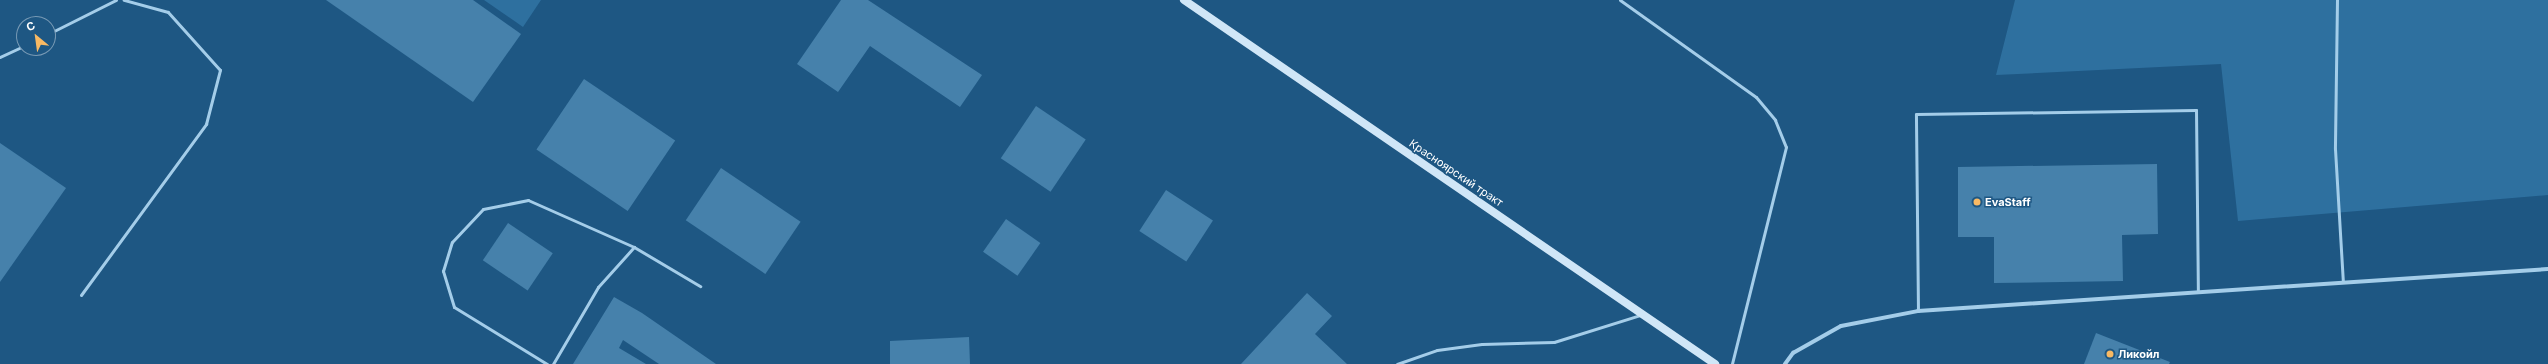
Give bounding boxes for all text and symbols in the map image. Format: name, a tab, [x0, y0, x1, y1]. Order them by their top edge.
north arrow	[16, 16, 56, 56]
text: С	[24, 18, 38, 34]
street label: Красноярский тракт	[1407, 137, 1505, 209]
place label: EvaStaff	[1985, 195, 2031, 209]
marker: EvaStaff	[1972, 197, 1982, 207]
place label: Ликойл	[2118, 347, 2159, 361]
marker: Ликойл	[2105, 349, 2115, 359]

